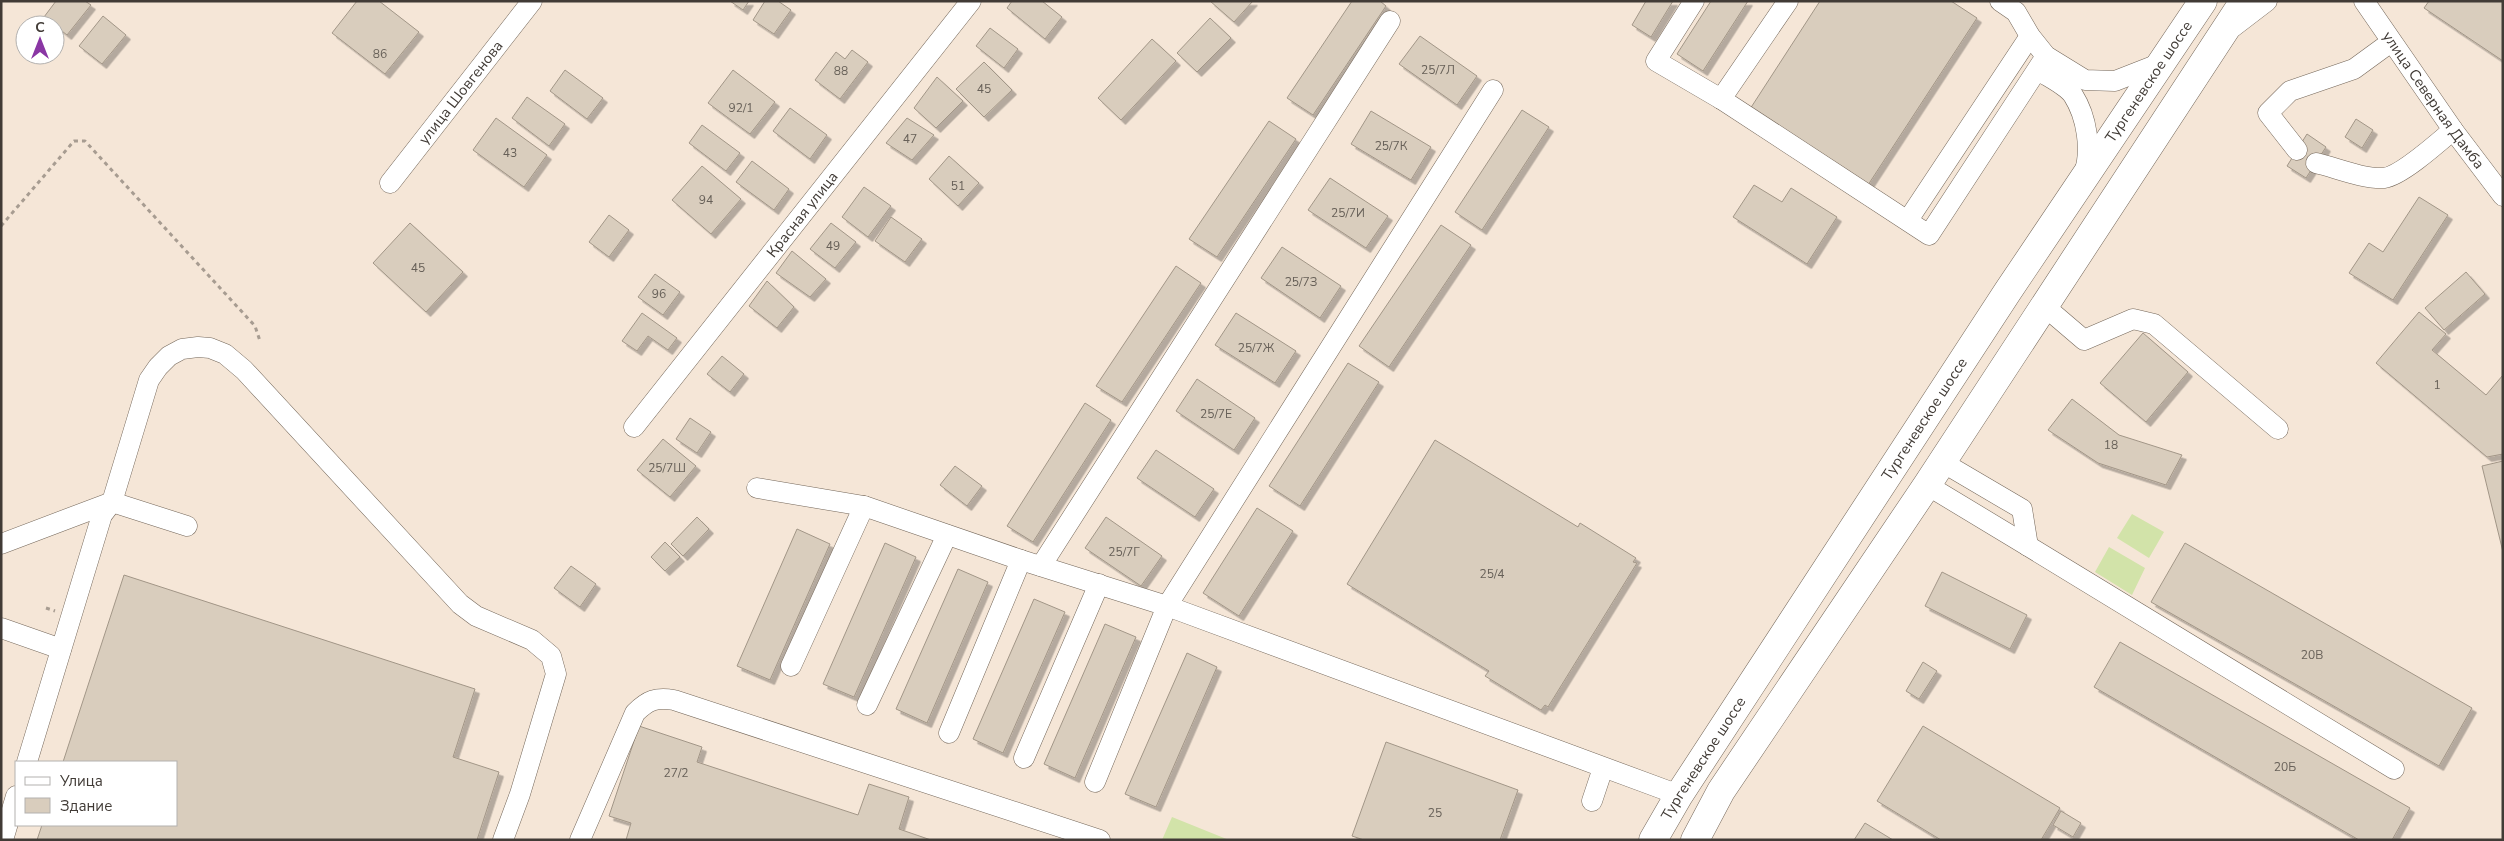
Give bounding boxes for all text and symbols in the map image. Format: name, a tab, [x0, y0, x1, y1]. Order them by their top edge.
north arrow	[15, 15, 65, 65]
street label: Тургеневское шоссе	[2101, 17, 2197, 147]
text: С	[35, 18, 45, 37]
street label: улица Северная Дамба	[2378, 27, 2489, 173]
street label: улица Шовгенова	[414, 36, 508, 148]
house number: 86	[373, 46, 387, 62]
house number: 25/7Л	[1421, 62, 1455, 78]
house number: 88	[834, 63, 848, 79]
house number: 45	[977, 81, 991, 97]
house number: 92/1	[729, 100, 754, 116]
house number: 47	[903, 131, 917, 147]
house number: 25/7К	[1375, 138, 1408, 154]
house number: 43	[503, 145, 517, 161]
street label: Красная улица	[762, 167, 842, 262]
house number: 51	[951, 178, 965, 194]
house number: 94	[699, 192, 713, 208]
house number: 25/7И	[1331, 205, 1365, 221]
house number: 49	[826, 238, 840, 254]
house number: 45	[411, 260, 425, 276]
house number: 25/7З	[1285, 274, 1317, 290]
house number: 96	[652, 286, 666, 302]
house number: 25/7Ж	[1238, 340, 1275, 356]
street label: Тургеневское шоссе	[1877, 354, 1972, 484]
house number: 1	[2433, 377, 2441, 393]
house number: 25/7Е	[1200, 406, 1232, 422]
house number: 18	[2104, 437, 2118, 453]
house number: 25/7Ш	[648, 460, 686, 476]
house number: 25/7Г	[1108, 544, 1140, 560]
house number: 25/4	[1480, 566, 1505, 582]
house number: 20В	[2301, 647, 2323, 663]
street label: Тургеневское шоссе	[1657, 693, 1751, 824]
house number: 20Б	[2274, 759, 2296, 775]
legend	[15, 761, 178, 826]
house number: 27/2	[664, 765, 689, 781]
text: Улица	[59, 771, 103, 791]
text: Здание	[60, 796, 112, 816]
house number: 25	[1428, 805, 1442, 821]

